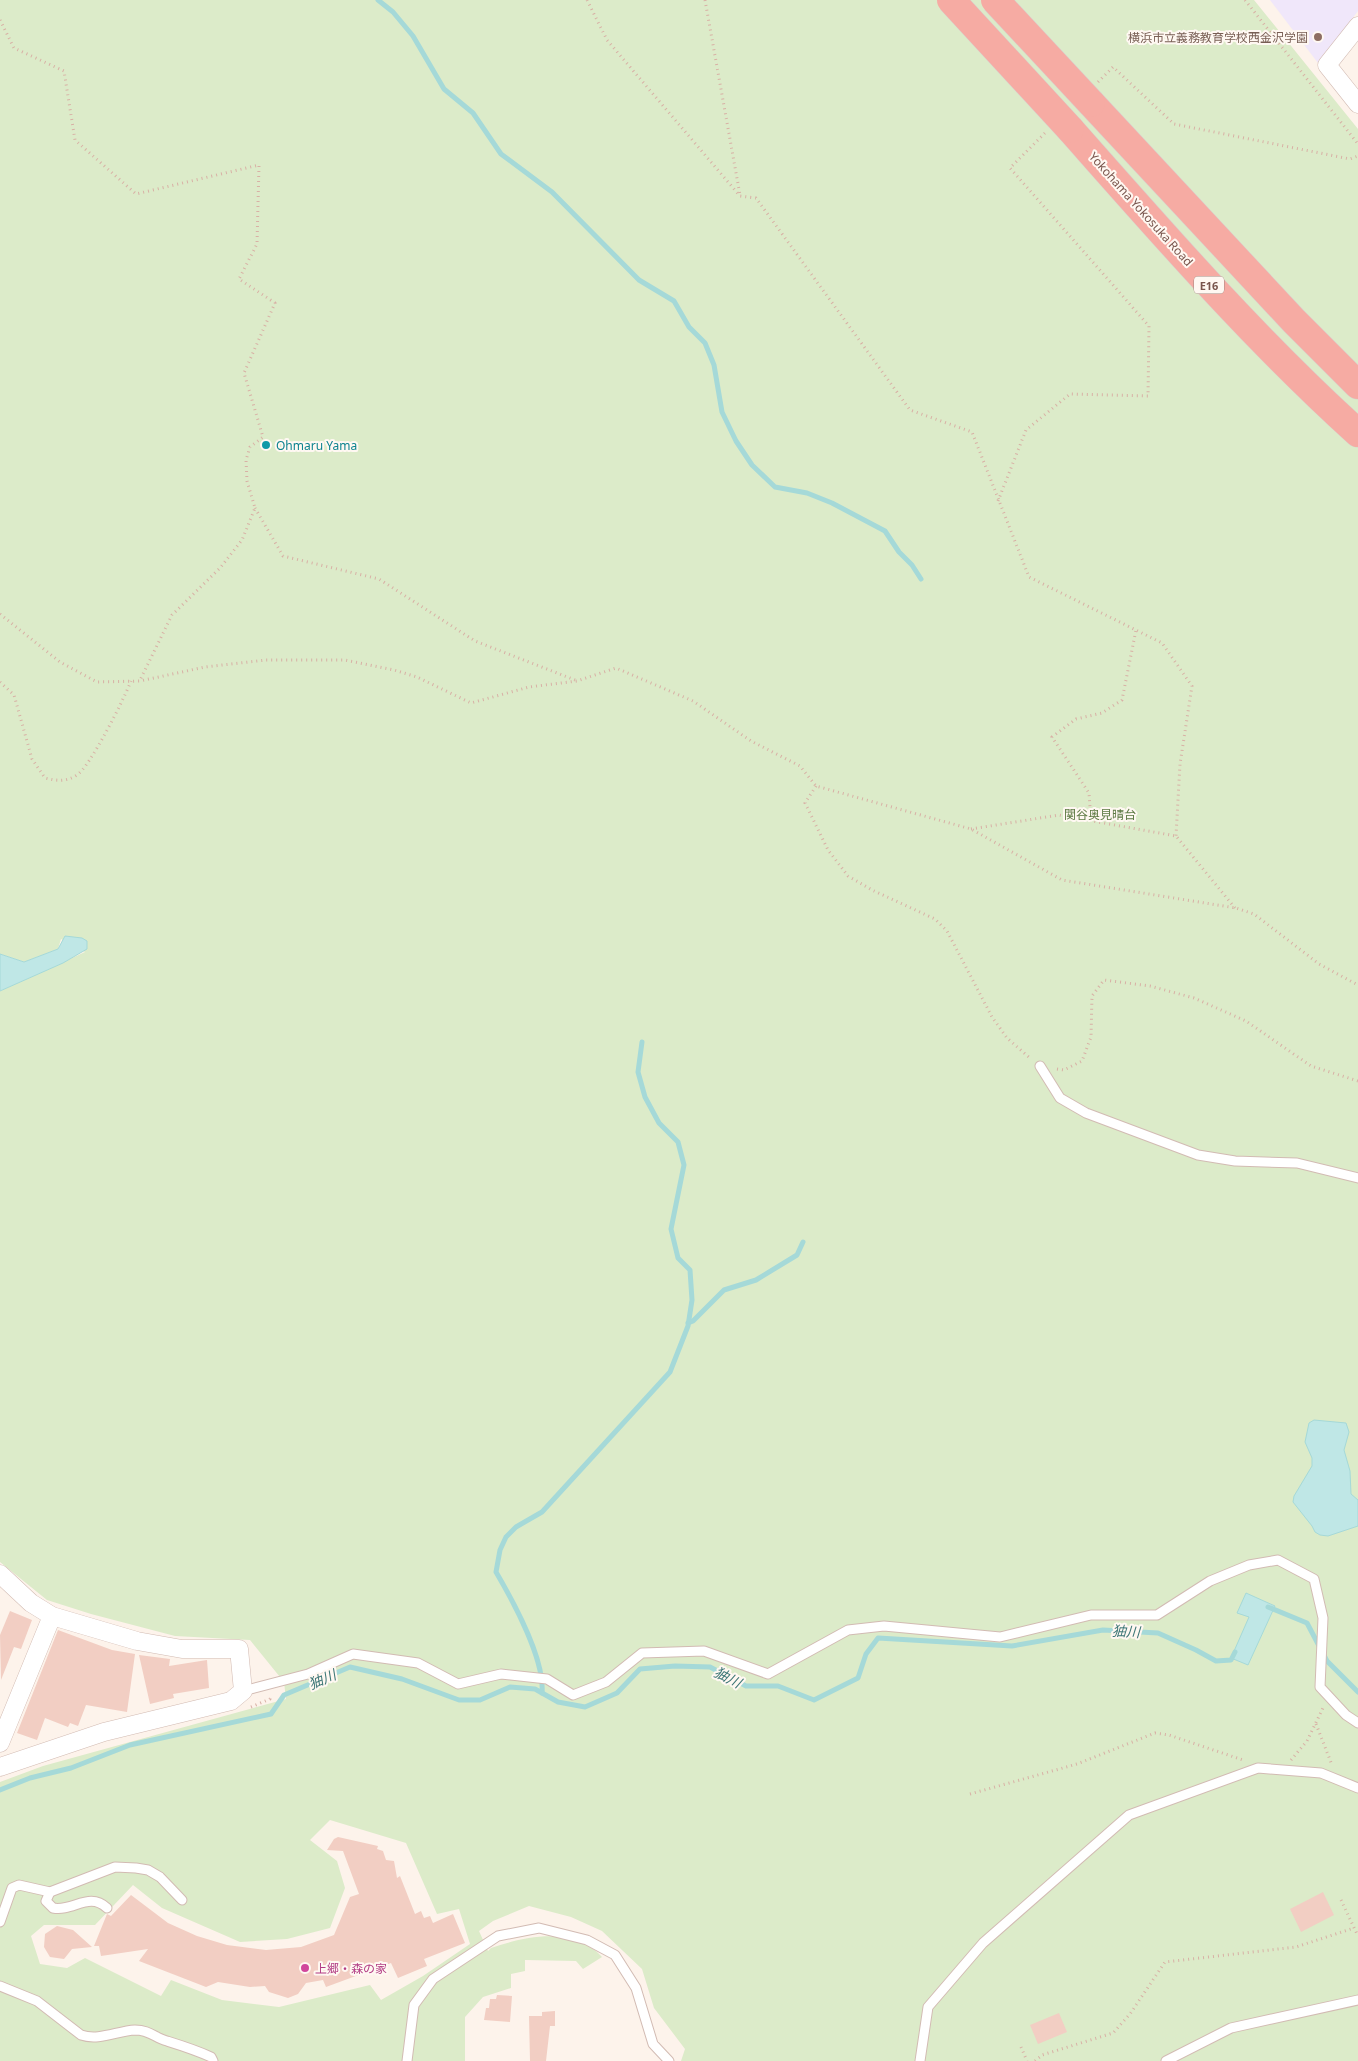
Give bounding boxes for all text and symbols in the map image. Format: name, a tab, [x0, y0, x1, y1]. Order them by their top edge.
place label: 横浜市立義務教育学校西金沢学園	[1128, 29, 1308, 46]
marker: 横浜市立義務教育学校西金沢学園	[1312, 31, 1324, 43]
street label: Yokohama Yokosuka Road	[1085, 148, 1197, 270]
road number: E16	[1194, 276, 1224, 294]
place label: Ohmaru Yama	[276, 437, 357, 454]
marker: Ohmaru Yama	[260, 439, 272, 451]
park label: 関谷奥見晴台	[1064, 806, 1136, 823]
water label: 㹨川	[1112, 1621, 1142, 1641]
water label: 㹨川	[711, 1662, 747, 1693]
water label: 㹨川	[305, 1664, 340, 1693]
place label: 上郷・森の家	[315, 1960, 387, 1977]
marker: 上郷・森の家	[299, 1962, 311, 1974]

